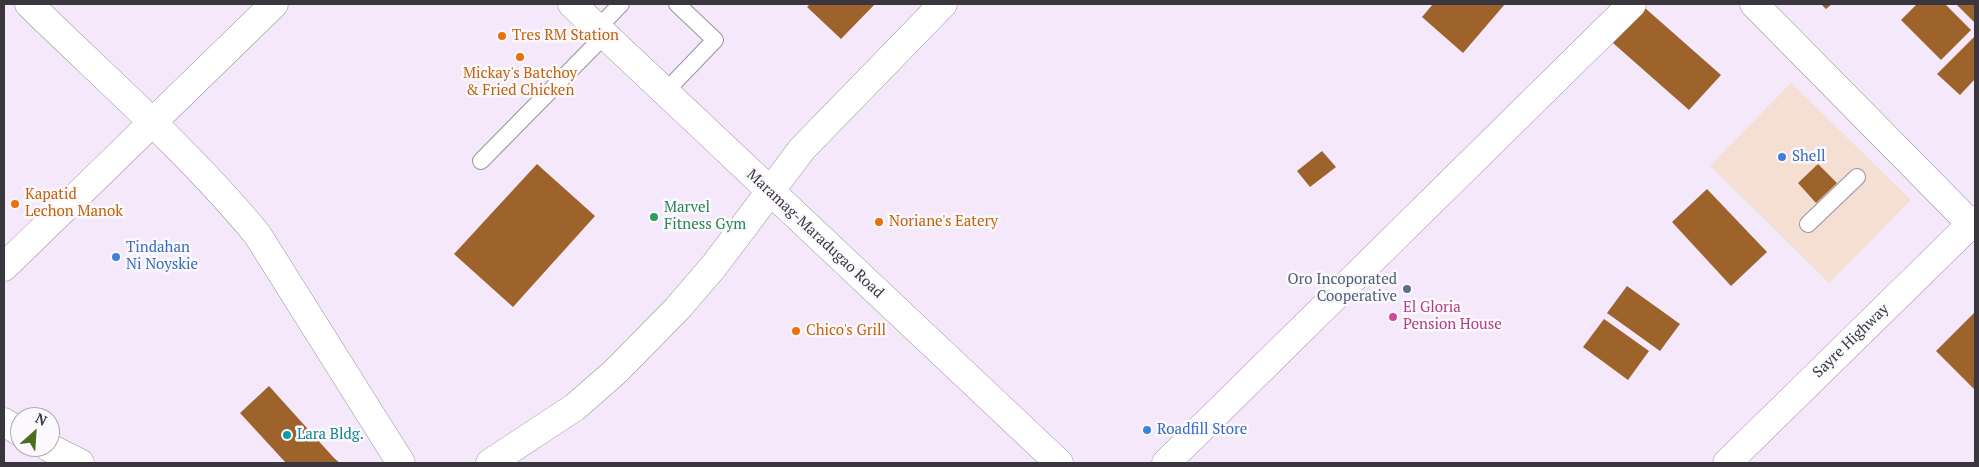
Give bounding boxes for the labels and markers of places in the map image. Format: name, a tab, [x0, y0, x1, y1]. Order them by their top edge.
place label: Tres RM Station	[512, 27, 619, 45]
marker: Tres RM Station	[496, 30, 508, 42]
marker: Mickay's Batchoy & Fried Chicken	[514, 51, 526, 63]
place label: Mickay's Batchoy & Fried Chicken	[463, 65, 577, 100]
place label: Shell	[1792, 148, 1825, 166]
marker: Shell	[1776, 151, 1788, 163]
place label: Kapatid Lechon Manok	[25, 186, 123, 221]
marker: Kapatid Lechon Manok	[9, 198, 21, 210]
place label: Marvel Fitness Gym	[664, 199, 746, 234]
marker: Marvel Fitness Gym	[648, 211, 660, 223]
place label: Noriane's Eatery	[889, 213, 998, 231]
marker: Noriane's Eatery	[873, 216, 885, 228]
place label: Tindahan Ni Noyskie	[126, 239, 198, 274]
marker: Tindahan Ni Noyskie	[110, 251, 122, 263]
place label: Oro Incoporated Cooperative	[1287, 271, 1397, 306]
marker: Oro Incoporated Cooperative	[1401, 283, 1413, 295]
place label: El Gloria Pension House	[1403, 299, 1502, 334]
marker: El Gloria Pension House	[1387, 311, 1399, 323]
place label: Chico's Grill	[806, 322, 886, 340]
marker: Chico's Grill	[790, 325, 802, 337]
place label: Roadfill Store	[1157, 421, 1247, 439]
marker: Roadfill Store	[1141, 424, 1153, 436]
place label: Lara Bldg.	[297, 426, 364, 444]
marker: Lara Bldg.	[281, 429, 293, 441]

